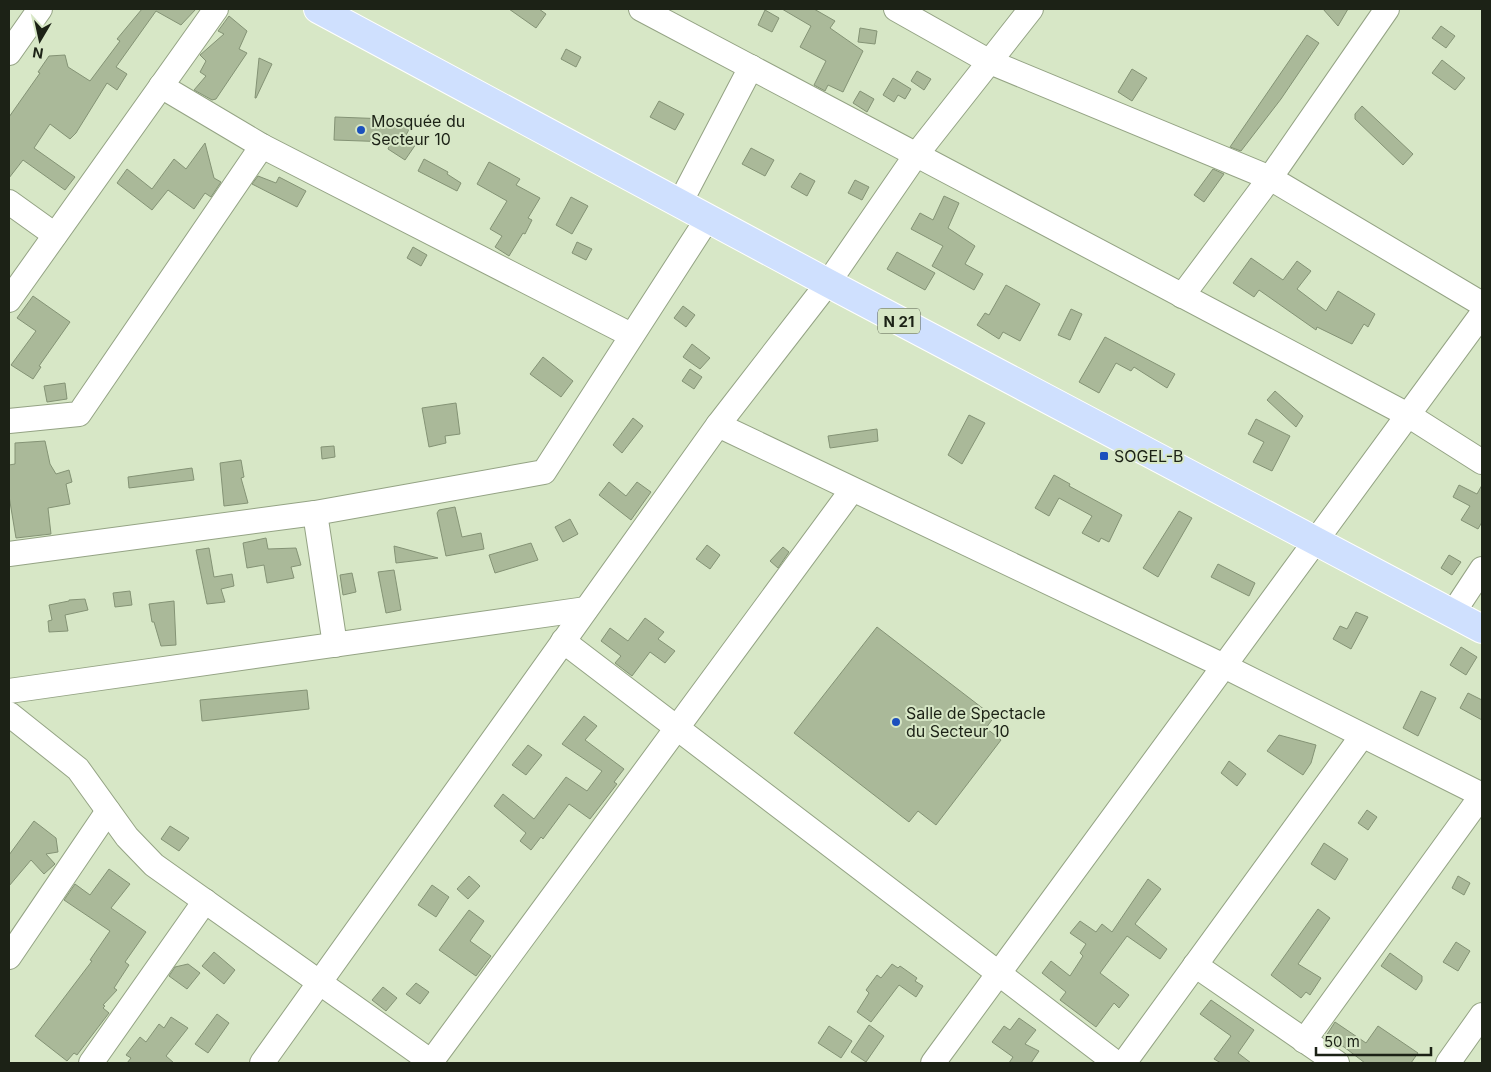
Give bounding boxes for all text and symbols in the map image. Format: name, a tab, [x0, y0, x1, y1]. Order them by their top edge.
north arrow	[15, 15, 65, 65]
text: N	[31, 44, 44, 63]
place label: Mosquée du Secteur 10	[371, 111, 465, 149]
marker: Mosquée du Secteur 10	[355, 124, 367, 136]
road number: N 21	[878, 308, 920, 334]
place label: SOGEL-B	[1114, 446, 1184, 466]
marker: SOGEL-B	[1098, 450, 1110, 462]
place label: Salle de Spectacle du Secteur 10	[906, 703, 1046, 741]
marker: Salle de Spectacle du Secteur 10	[890, 716, 902, 728]
scale bar	[1316, 1024, 1431, 1056]
text: 50 m	[1324, 1032, 1360, 1051]

